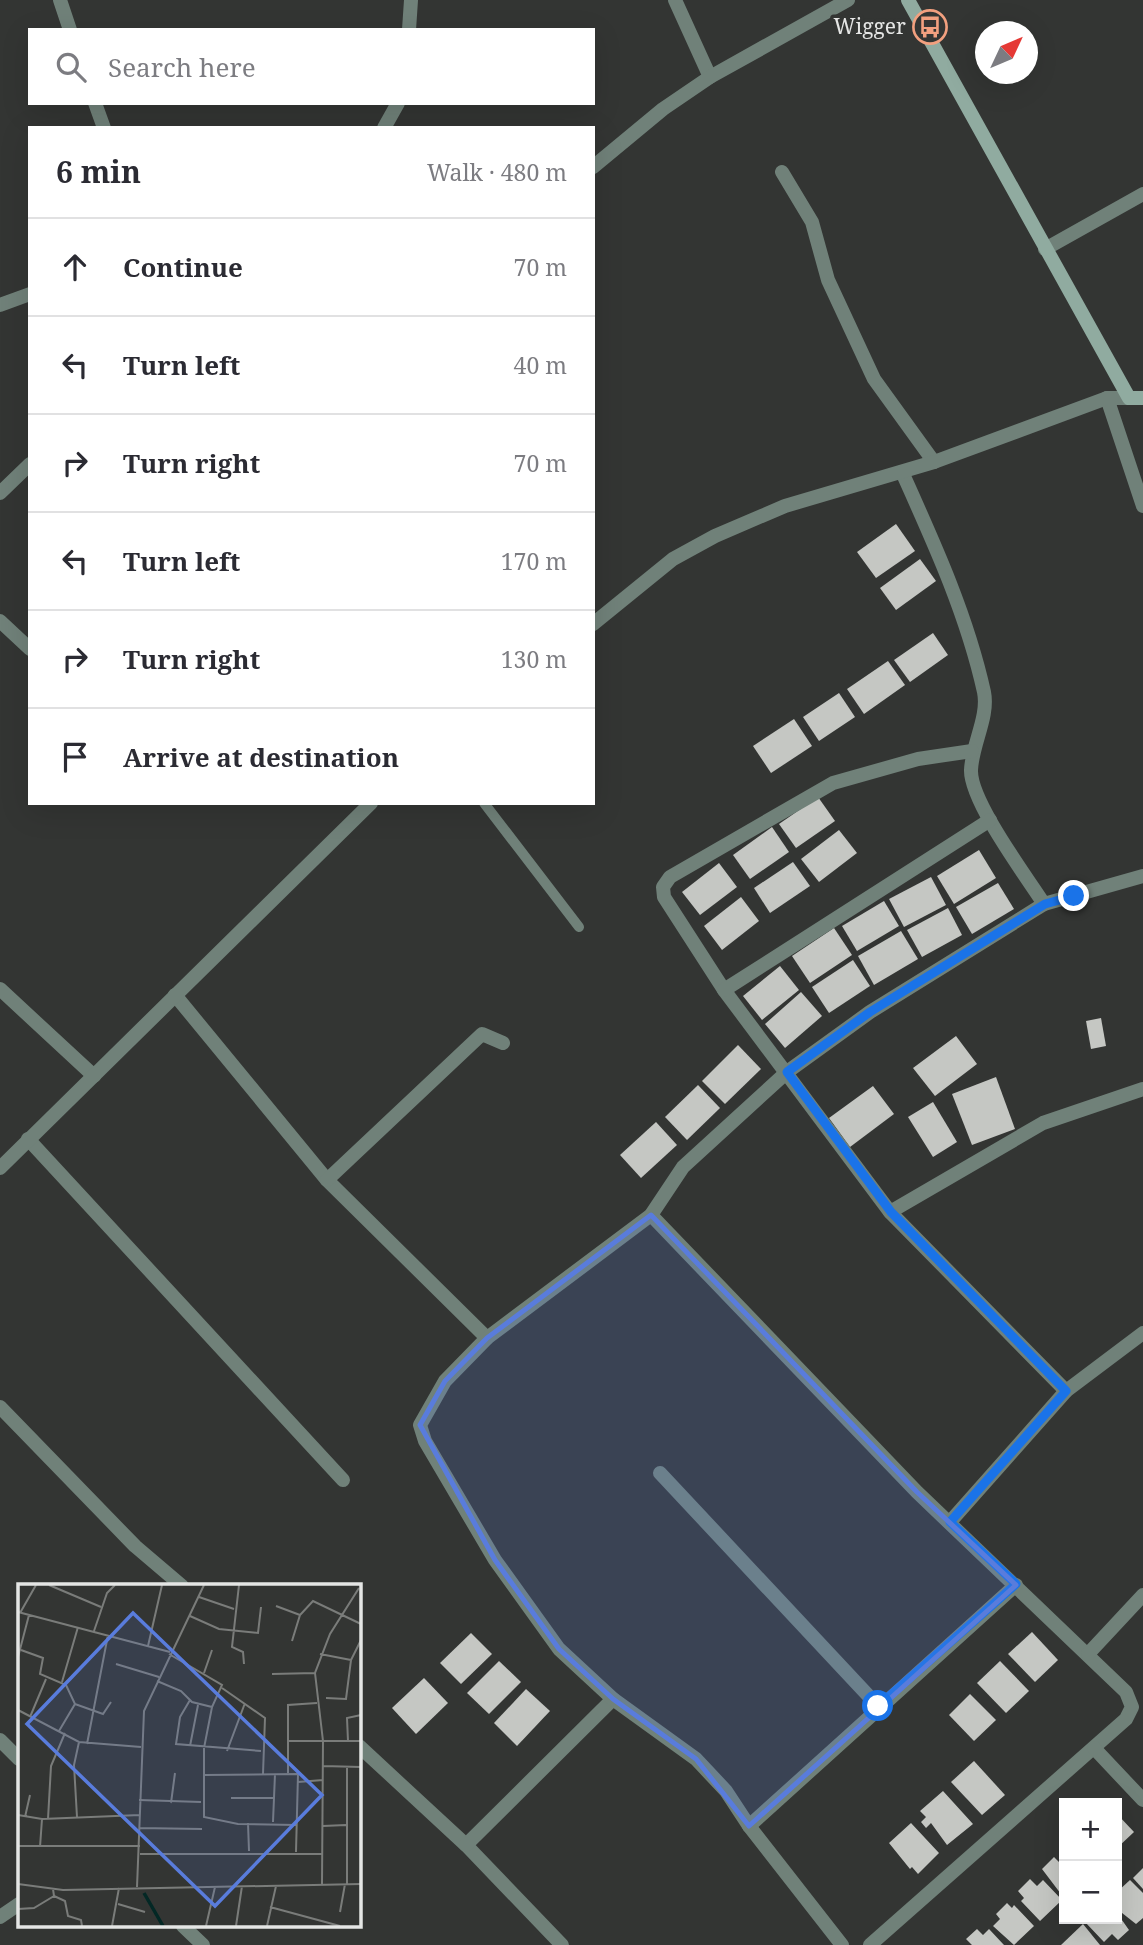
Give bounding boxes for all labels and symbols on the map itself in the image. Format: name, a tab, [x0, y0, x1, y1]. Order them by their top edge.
bus stop icon: Wigger	[911, 8, 949, 46]
place label: Wigger	[834, 12, 906, 40]
north arrow	[975, 21, 1038, 84]
route end	[1058, 880, 1089, 911]
inset map	[18, 1584, 360, 1927]
route start	[862, 1690, 893, 1721]

